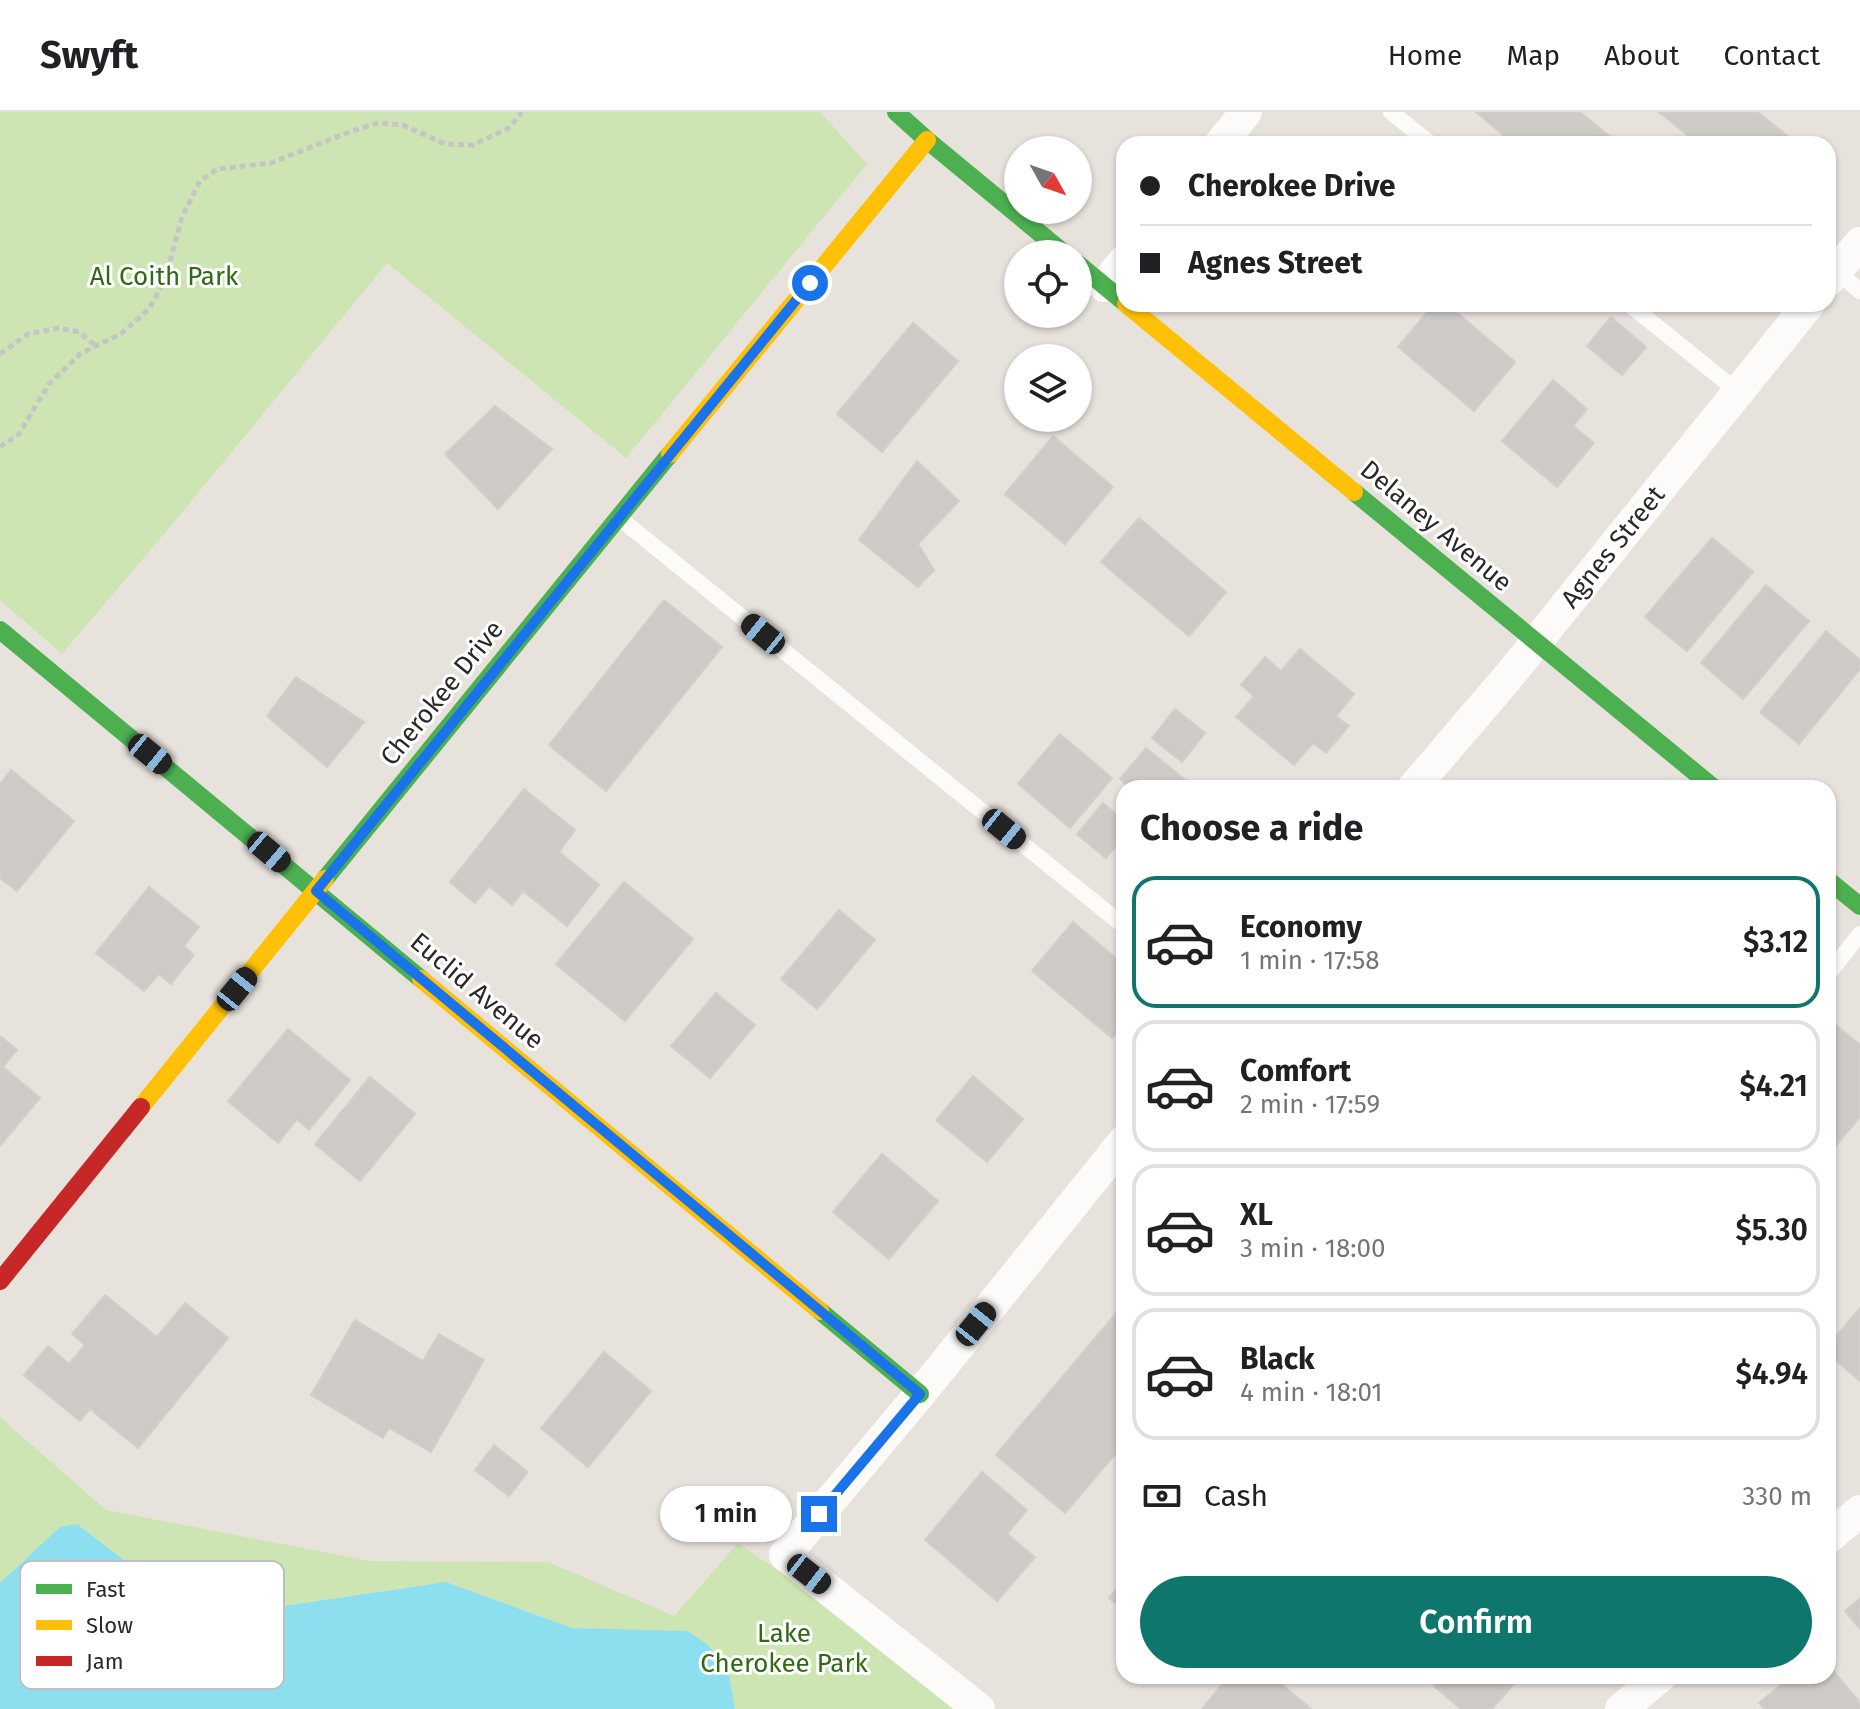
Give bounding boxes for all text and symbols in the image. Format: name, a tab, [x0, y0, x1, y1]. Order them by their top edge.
text: Swyft	[40, 32, 138, 78]
text: Home	[1388, 39, 1462, 72]
text: Map	[1506, 39, 1560, 72]
text: About	[1604, 39, 1679, 72]
text: Contact	[1723, 39, 1820, 72]
north arrow	[1004, 136, 1092, 224]
map controls	[1004, 136, 1092, 432]
text: Cherokee Drive	[1188, 168, 1396, 204]
button: locate	[1004, 240, 1092, 328]
text: Agnes Street	[1188, 245, 1362, 281]
park label: Al Coith Park	[90, 261, 239, 292]
route start	[792, 265, 828, 301]
button: layers	[1004, 344, 1092, 432]
street label: Delaney Avenue	[1354, 454, 1518, 598]
street label: Agnes Street	[1555, 479, 1672, 614]
car	[737, 610, 789, 658]
street label: Cherokee Drive	[374, 614, 510, 772]
car	[124, 730, 176, 778]
car	[978, 805, 1030, 853]
text: Choose a ride	[1140, 806, 1363, 850]
car	[243, 827, 295, 877]
icon: car	[1144, 906, 1216, 978]
text: Economy	[1240, 909, 1362, 945]
text: $3.12	[1743, 924, 1808, 960]
street label: Euclid Avenue	[404, 926, 550, 1056]
text: 1 min · 17:58	[1240, 945, 1380, 976]
car	[213, 963, 261, 1015]
icon: car	[1144, 1050, 1216, 1122]
text: Comfort	[1240, 1053, 1351, 1089]
text: $4.21	[1739, 1068, 1808, 1104]
text: 2 min · 17:59	[1240, 1089, 1380, 1120]
icon: car	[1144, 1194, 1216, 1266]
text: XL	[1240, 1197, 1273, 1233]
text: $5.30	[1735, 1212, 1808, 1248]
text: 3 min · 18:00	[1240, 1233, 1386, 1264]
car	[952, 1298, 1000, 1350]
icon: car	[1144, 1338, 1216, 1410]
text: Black	[1240, 1341, 1315, 1377]
text: $4.94	[1735, 1356, 1808, 1392]
text: 4 min · 18:01	[1240, 1377, 1383, 1408]
icon: cash	[1140, 1474, 1184, 1518]
text: Cash	[1204, 1478, 1268, 1514]
text: 330 m	[1742, 1481, 1812, 1512]
callout: 1 min	[659, 1486, 791, 1542]
route end	[801, 1496, 837, 1532]
text: 1 min	[695, 1498, 757, 1529]
car	[783, 1550, 835, 1598]
legend	[20, 1561, 284, 1689]
text: Fast	[86, 1576, 126, 1603]
button: Confirm	[1140, 1576, 1812, 1668]
text: Slow	[86, 1612, 133, 1639]
park label: Lake Cherokee Park	[700, 1618, 868, 1679]
text: Jam	[86, 1648, 124, 1675]

